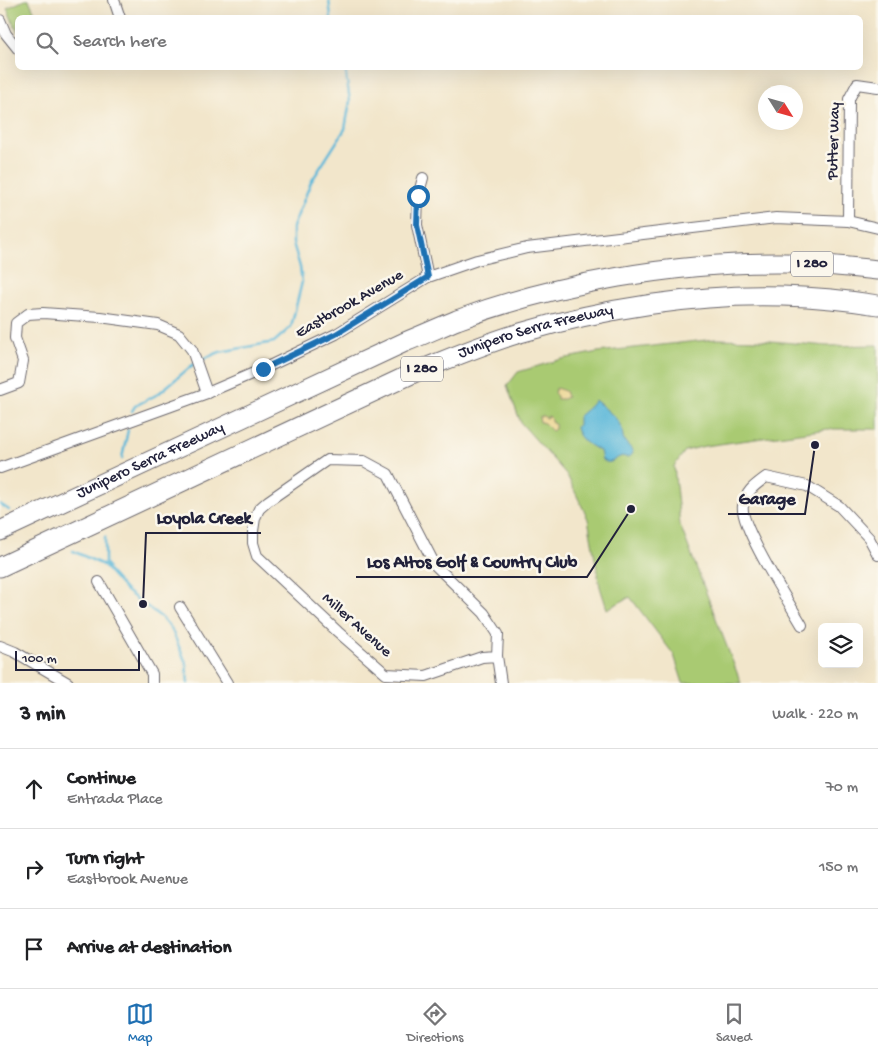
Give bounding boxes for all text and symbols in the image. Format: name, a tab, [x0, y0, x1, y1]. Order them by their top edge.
search box	[15, 15, 863, 70]
icon: search	[33, 29, 61, 57]
text: Search here	[73, 31, 167, 54]
north arrow	[758, 85, 803, 130]
street label: Putter Way	[824, 102, 846, 181]
route start	[407, 185, 430, 208]
road number: I 280	[791, 252, 833, 276]
street label: Eastbrook Avenue	[293, 266, 408, 343]
street label: Junipero Serra Freeway	[456, 301, 615, 363]
road number: I 280	[401, 356, 443, 382]
route end	[252, 358, 275, 381]
street label: Junipero Serra Freeway	[74, 418, 227, 503]
callout: Garage	[728, 481, 805, 514]
text: Garage	[738, 490, 796, 511]
callout: Loyola Creek	[146, 500, 261, 533]
text: Loyola Creek	[156, 509, 254, 530]
callout: Los Altos Golf & Country Club	[356, 544, 587, 577]
text: Los Altos Golf & Country Club	[367, 553, 578, 574]
street label: Miller Avenue	[317, 590, 395, 663]
map controls	[818, 623, 863, 668]
button: layers	[818, 623, 863, 668]
scale bar	[15, 648, 140, 671]
text: 100 m	[22, 651, 57, 668]
text: 3 min	[20, 703, 65, 728]
text: Walk · 220 m	[772, 706, 858, 725]
text: Continue	[67, 768, 136, 791]
icon: ahead	[20, 775, 48, 803]
text: 70 m	[825, 779, 858, 798]
text: Entrada Place	[67, 791, 163, 810]
text: Turn right	[67, 848, 143, 871]
icon: right	[20, 855, 48, 883]
text: 150 m	[819, 859, 858, 878]
text: Eastbrook Avenue	[67, 871, 188, 890]
icon: arrive	[20, 935, 48, 963]
text: Arrive at destination	[67, 937, 231, 960]
tab: Map	[126, 1000, 154, 1047]
tab: Directions	[407, 1000, 464, 1047]
tab: Saved	[716, 1000, 752, 1047]

